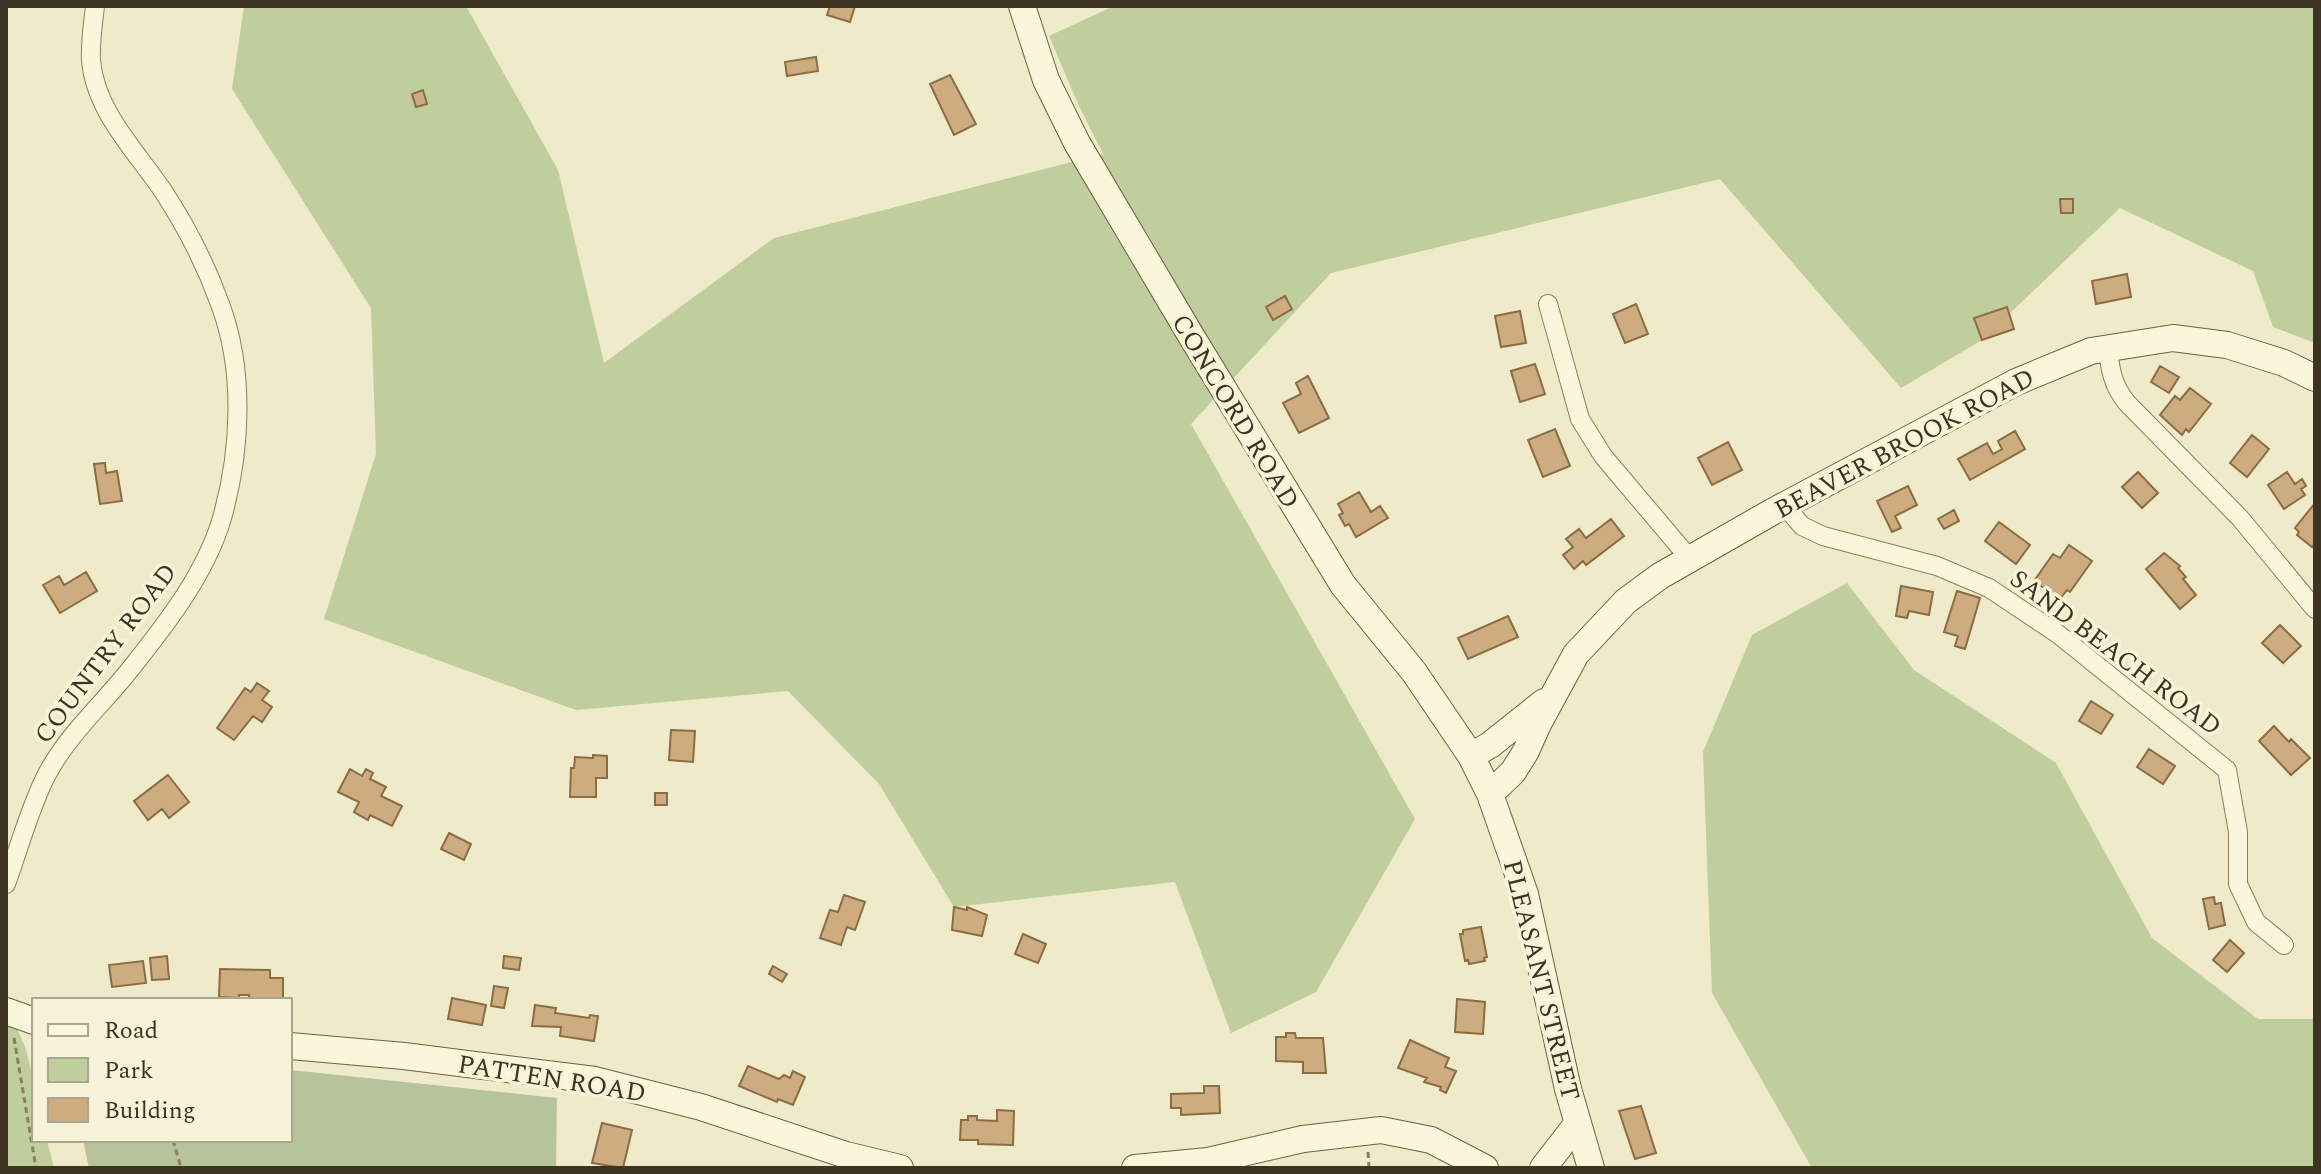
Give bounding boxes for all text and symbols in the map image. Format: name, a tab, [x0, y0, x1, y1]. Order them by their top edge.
street label: CONCORD ROAD	[1161, 306, 1309, 517]
street label: BEAVER BROOK ROAD	[1767, 358, 2042, 530]
street label: COUNTRY ROAD	[24, 555, 187, 753]
street label: SAND BEACH ROAD	[2001, 560, 2230, 746]
street label: PLEASANT STREET	[1492, 856, 1590, 1105]
legend	[32, 998, 292, 1142]
text: Road	[104, 1013, 158, 1049]
street label: PATTEN ROAD	[455, 1044, 649, 1114]
text: Park	[104, 1053, 154, 1089]
text: Building	[104, 1093, 196, 1129]

